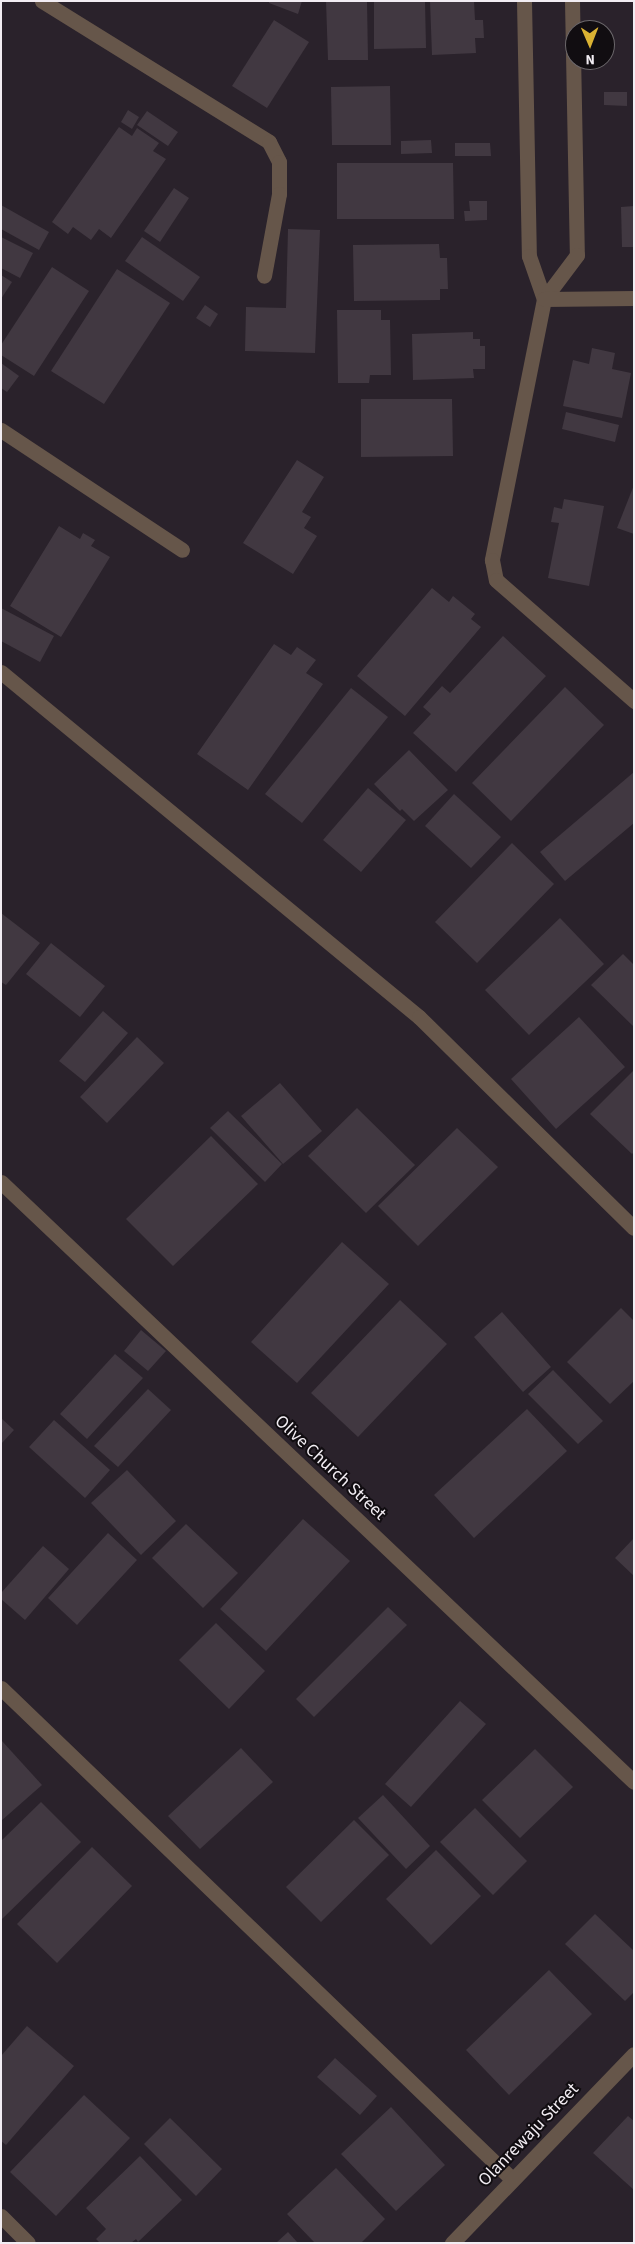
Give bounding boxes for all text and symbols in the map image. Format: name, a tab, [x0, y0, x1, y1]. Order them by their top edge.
north arrow	[565, 20, 615, 70]
text: N	[585, 49, 595, 69]
street label: Olive Church Street	[270, 1411, 390, 1525]
street label: Olanrewaju Street	[474, 2079, 584, 2191]

